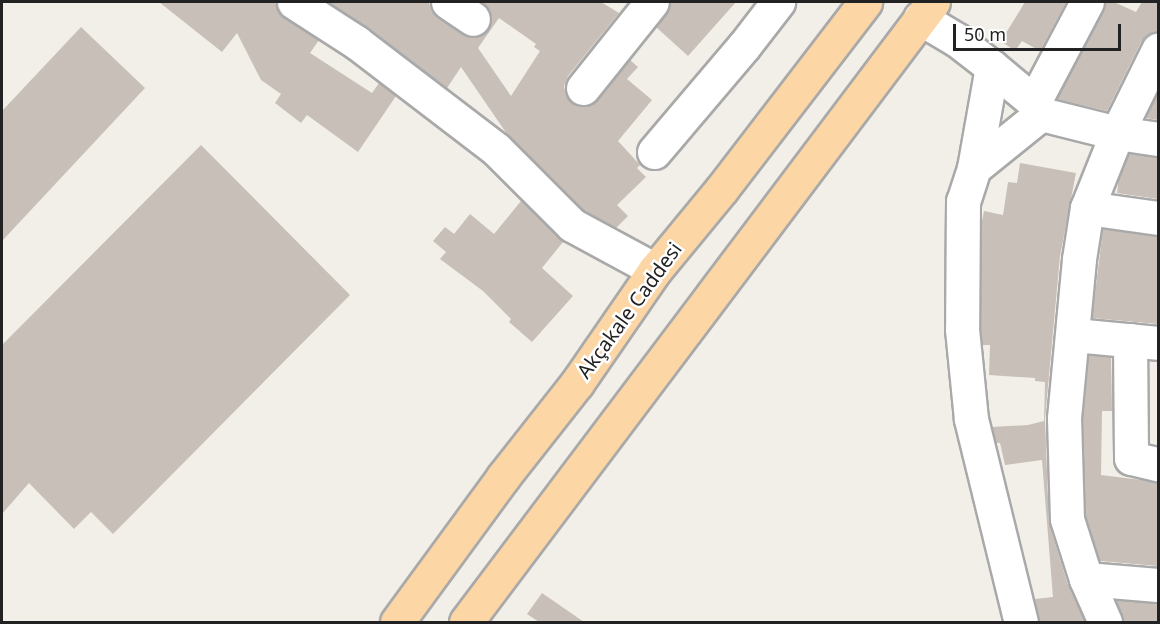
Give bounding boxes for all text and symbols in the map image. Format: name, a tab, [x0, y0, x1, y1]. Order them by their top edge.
scale bar	[956, 12, 1124, 50]
text: 50 m	[964, 22, 1006, 46]
street label: Akçakale Caddesi	[572, 237, 686, 383]

